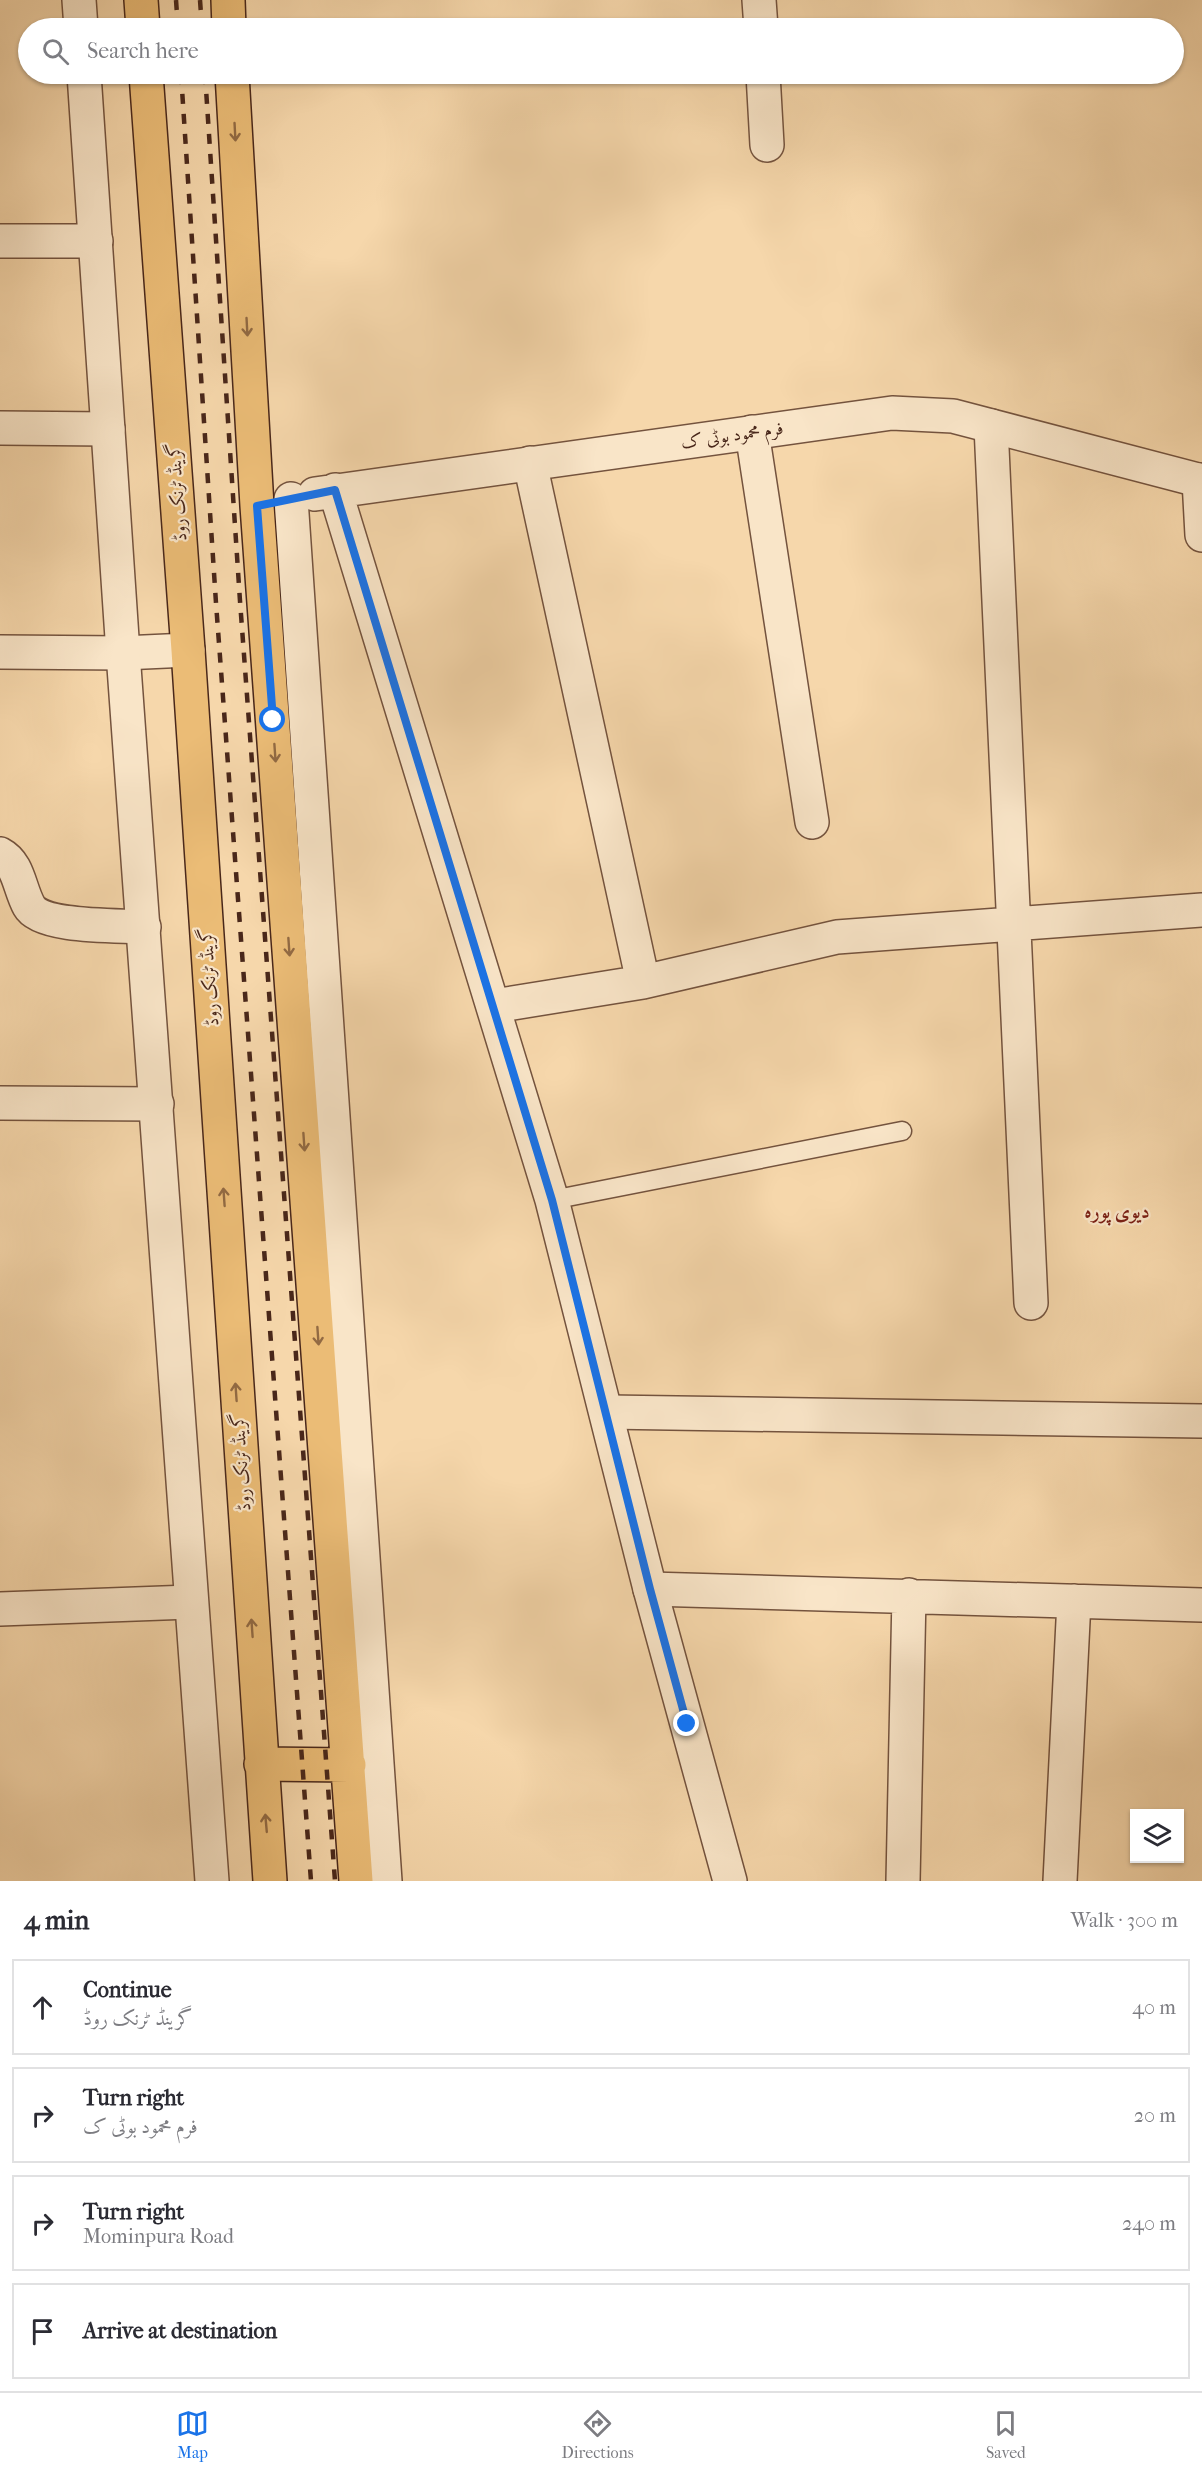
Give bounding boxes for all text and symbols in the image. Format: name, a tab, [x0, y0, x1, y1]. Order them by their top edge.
search box	[18, 18, 1184, 84]
icon: search	[39, 35, 72, 68]
text: Search here	[87, 38, 199, 64]
one-way arrow	[230, 121, 241, 141]
one-way arrow	[241, 316, 252, 336]
street label: فرم محمود بوٹی ک	[680, 418, 785, 458]
street label: گرینڈ ٹرنک روڈ	[162, 442, 192, 542]
route start	[259, 706, 285, 732]
one-way arrow	[270, 742, 281, 762]
street label: گرینڈ ٹرنک روڈ	[194, 927, 224, 1027]
one-way arrow	[284, 937, 295, 957]
one-way arrow	[298, 1131, 309, 1151]
one-way arrow	[218, 1188, 229, 1208]
district label: دیوی پورہ	[1084, 1200, 1150, 1226]
one-way arrow	[312, 1326, 323, 1345]
one-way arrow	[231, 1382, 242, 1402]
street label: گرینڈ ٹرنک روڈ	[226, 1412, 256, 1512]
one-way arrow	[246, 1619, 257, 1639]
route end	[673, 1710, 699, 1736]
map controls	[1130, 1809, 1184, 1863]
button: layers	[1130, 1809, 1184, 1863]
one-way arrow	[260, 1813, 271, 1833]
text: 4 min	[24, 1905, 89, 1936]
text: Walk · 300 m	[1071, 1909, 1178, 1932]
text: Continue	[83, 1977, 172, 2003]
icon: ahead	[26, 1991, 59, 2024]
text: 40 m	[1132, 1996, 1176, 2019]
text: گرینڈ ٹرنک روڈ	[83, 2007, 193, 2030]
text: Turn right	[83, 2085, 184, 2111]
icon: right	[26, 2099, 59, 2132]
text: 20 m	[1134, 2104, 1176, 2127]
text: فرم محمود بوٹی ک	[83, 2115, 198, 2138]
text: Turn right	[83, 2199, 184, 2225]
icon: right	[26, 2207, 59, 2240]
text: 240 m	[1122, 2212, 1176, 2235]
text: Mominpura Road	[83, 2225, 234, 2248]
icon: arrive	[26, 2315, 59, 2348]
text: Arrive at destination	[83, 2318, 277, 2344]
tab: Map	[176, 2407, 209, 2462]
tab: Directions	[562, 2407, 634, 2462]
tab: Saved	[986, 2407, 1026, 2462]

